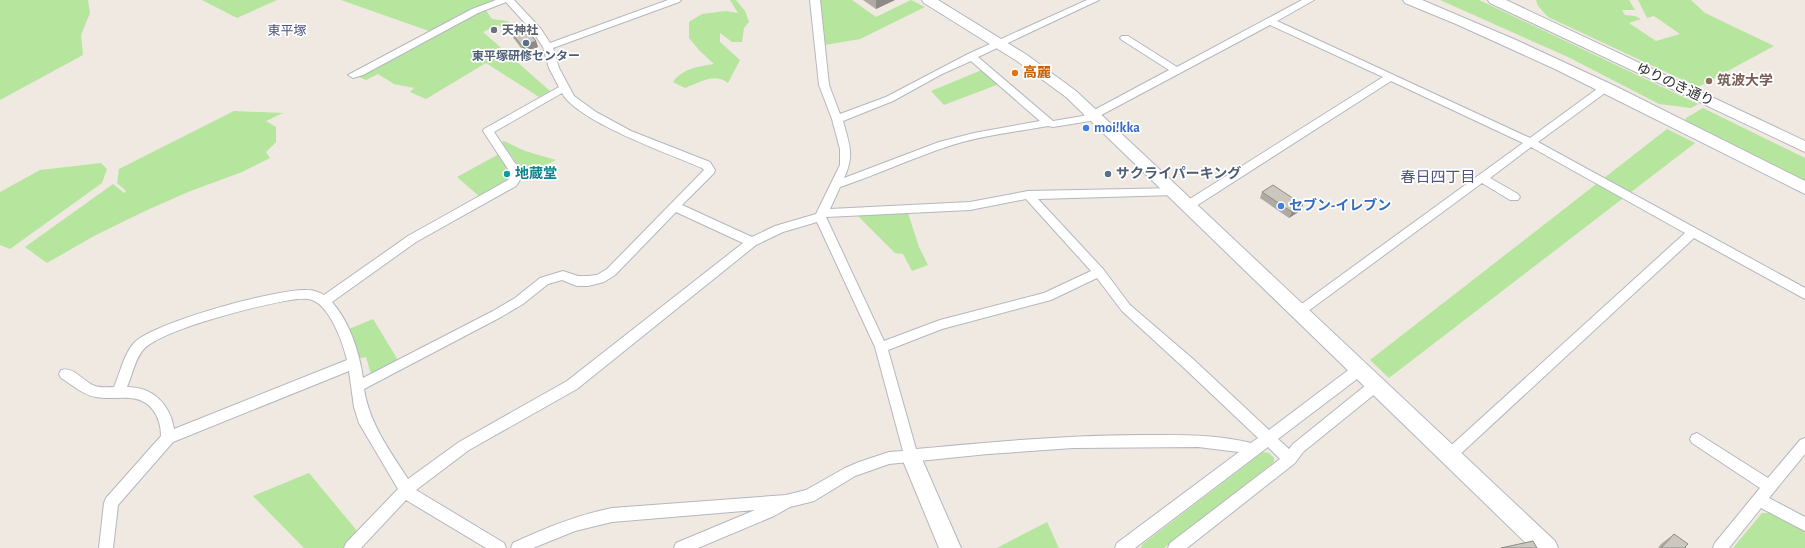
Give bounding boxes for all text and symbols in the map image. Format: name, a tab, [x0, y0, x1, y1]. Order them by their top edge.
place label: 天神社	[502, 23, 538, 36]
district label: 東平塚	[267, 24, 307, 38]
marker: 天神社	[489, 25, 499, 35]
marker: 東平塚研修センター	[521, 38, 531, 48]
place label: 東平塚研修センター	[472, 49, 580, 62]
street label: ゆりのき通り	[1634, 60, 1716, 109]
place label: 高麗	[1023, 65, 1051, 80]
marker: 高麗	[1010, 68, 1020, 78]
place label: 筑波大学	[1717, 73, 1773, 88]
marker: 筑波大学	[1704, 76, 1714, 86]
place label: moi!kka	[1094, 121, 1140, 135]
marker: moi!kka	[1081, 123, 1091, 133]
place label: サクライパーキング	[1116, 165, 1241, 181]
place label: 地蔵堂	[515, 166, 557, 181]
marker: 地蔵堂	[502, 169, 512, 179]
marker: サクライパーキング	[1103, 169, 1113, 179]
district label: 春日四丁目	[1400, 169, 1476, 185]
place label: セブン-イレブン	[1289, 197, 1391, 213]
marker: セブン-イレブン	[1276, 201, 1286, 211]

